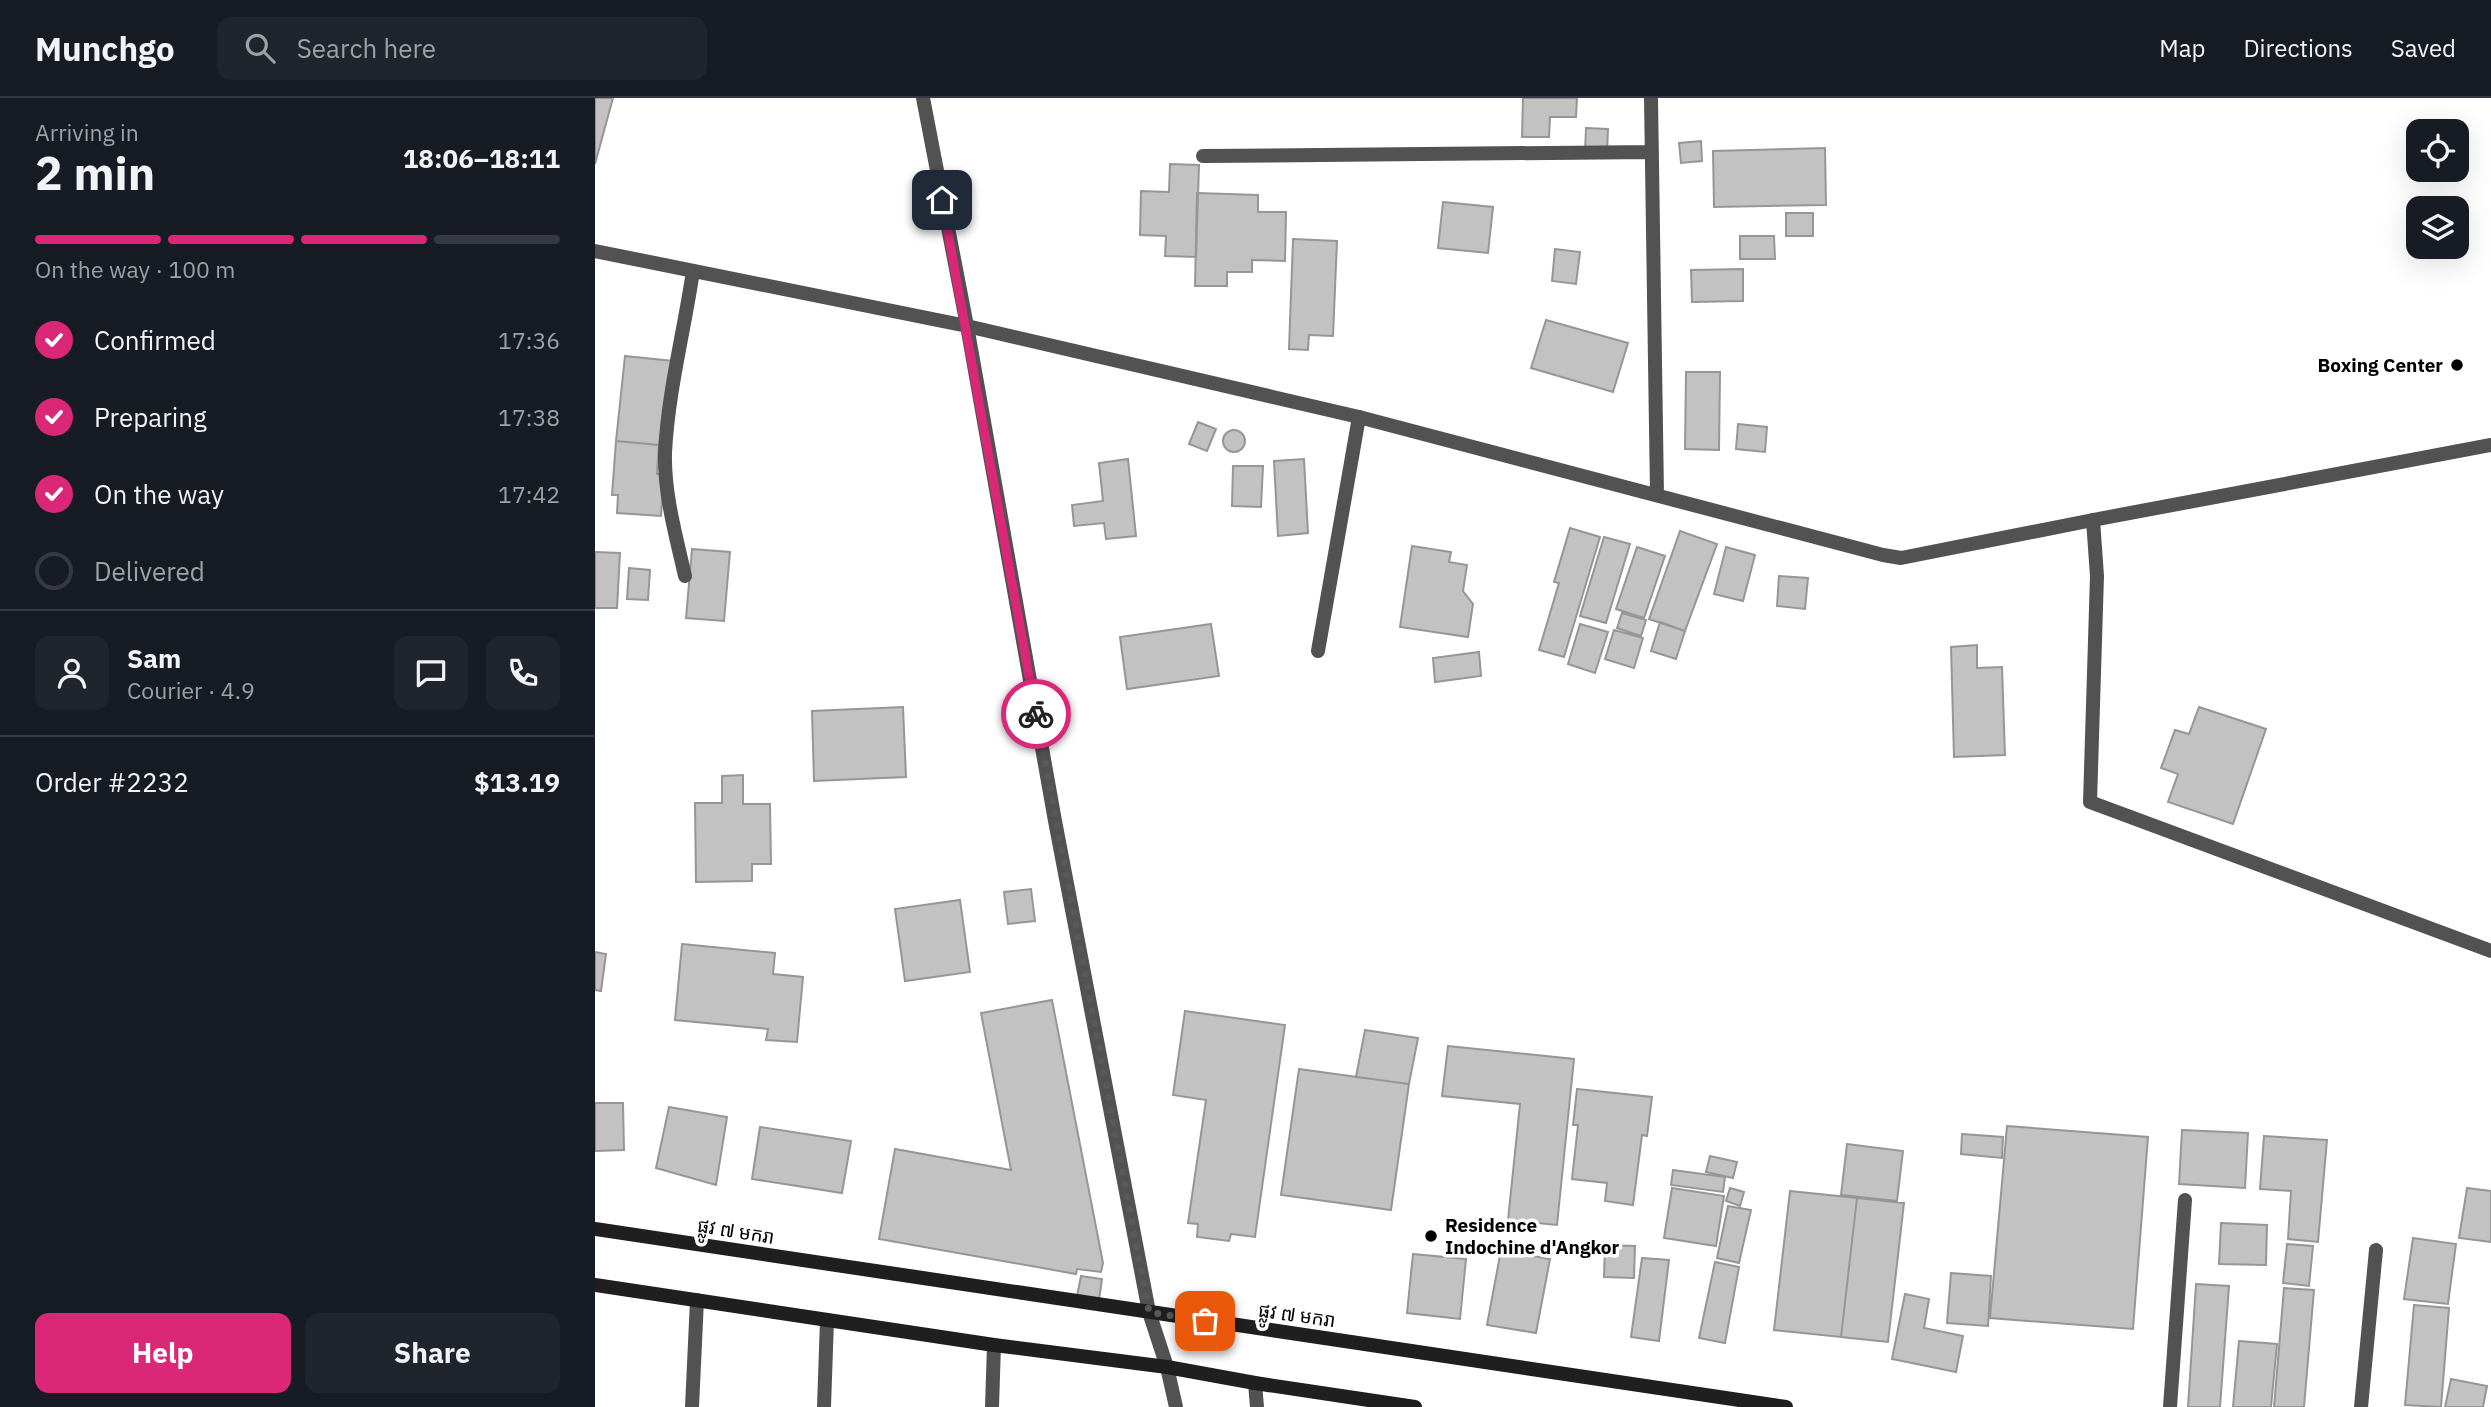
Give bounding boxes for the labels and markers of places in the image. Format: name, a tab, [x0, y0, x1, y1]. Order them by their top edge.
pin	[912, 170, 972, 230]
place label: Boxing Center	[2318, 353, 2443, 377]
marker: Boxing Center	[2449, 357, 2465, 373]
place label: Residence Indochine d'Angkor	[1445, 1213, 1620, 1259]
marker: Residence Indochine d'Angkor	[1423, 1228, 1439, 1244]
pin	[1175, 1291, 1235, 1351]

